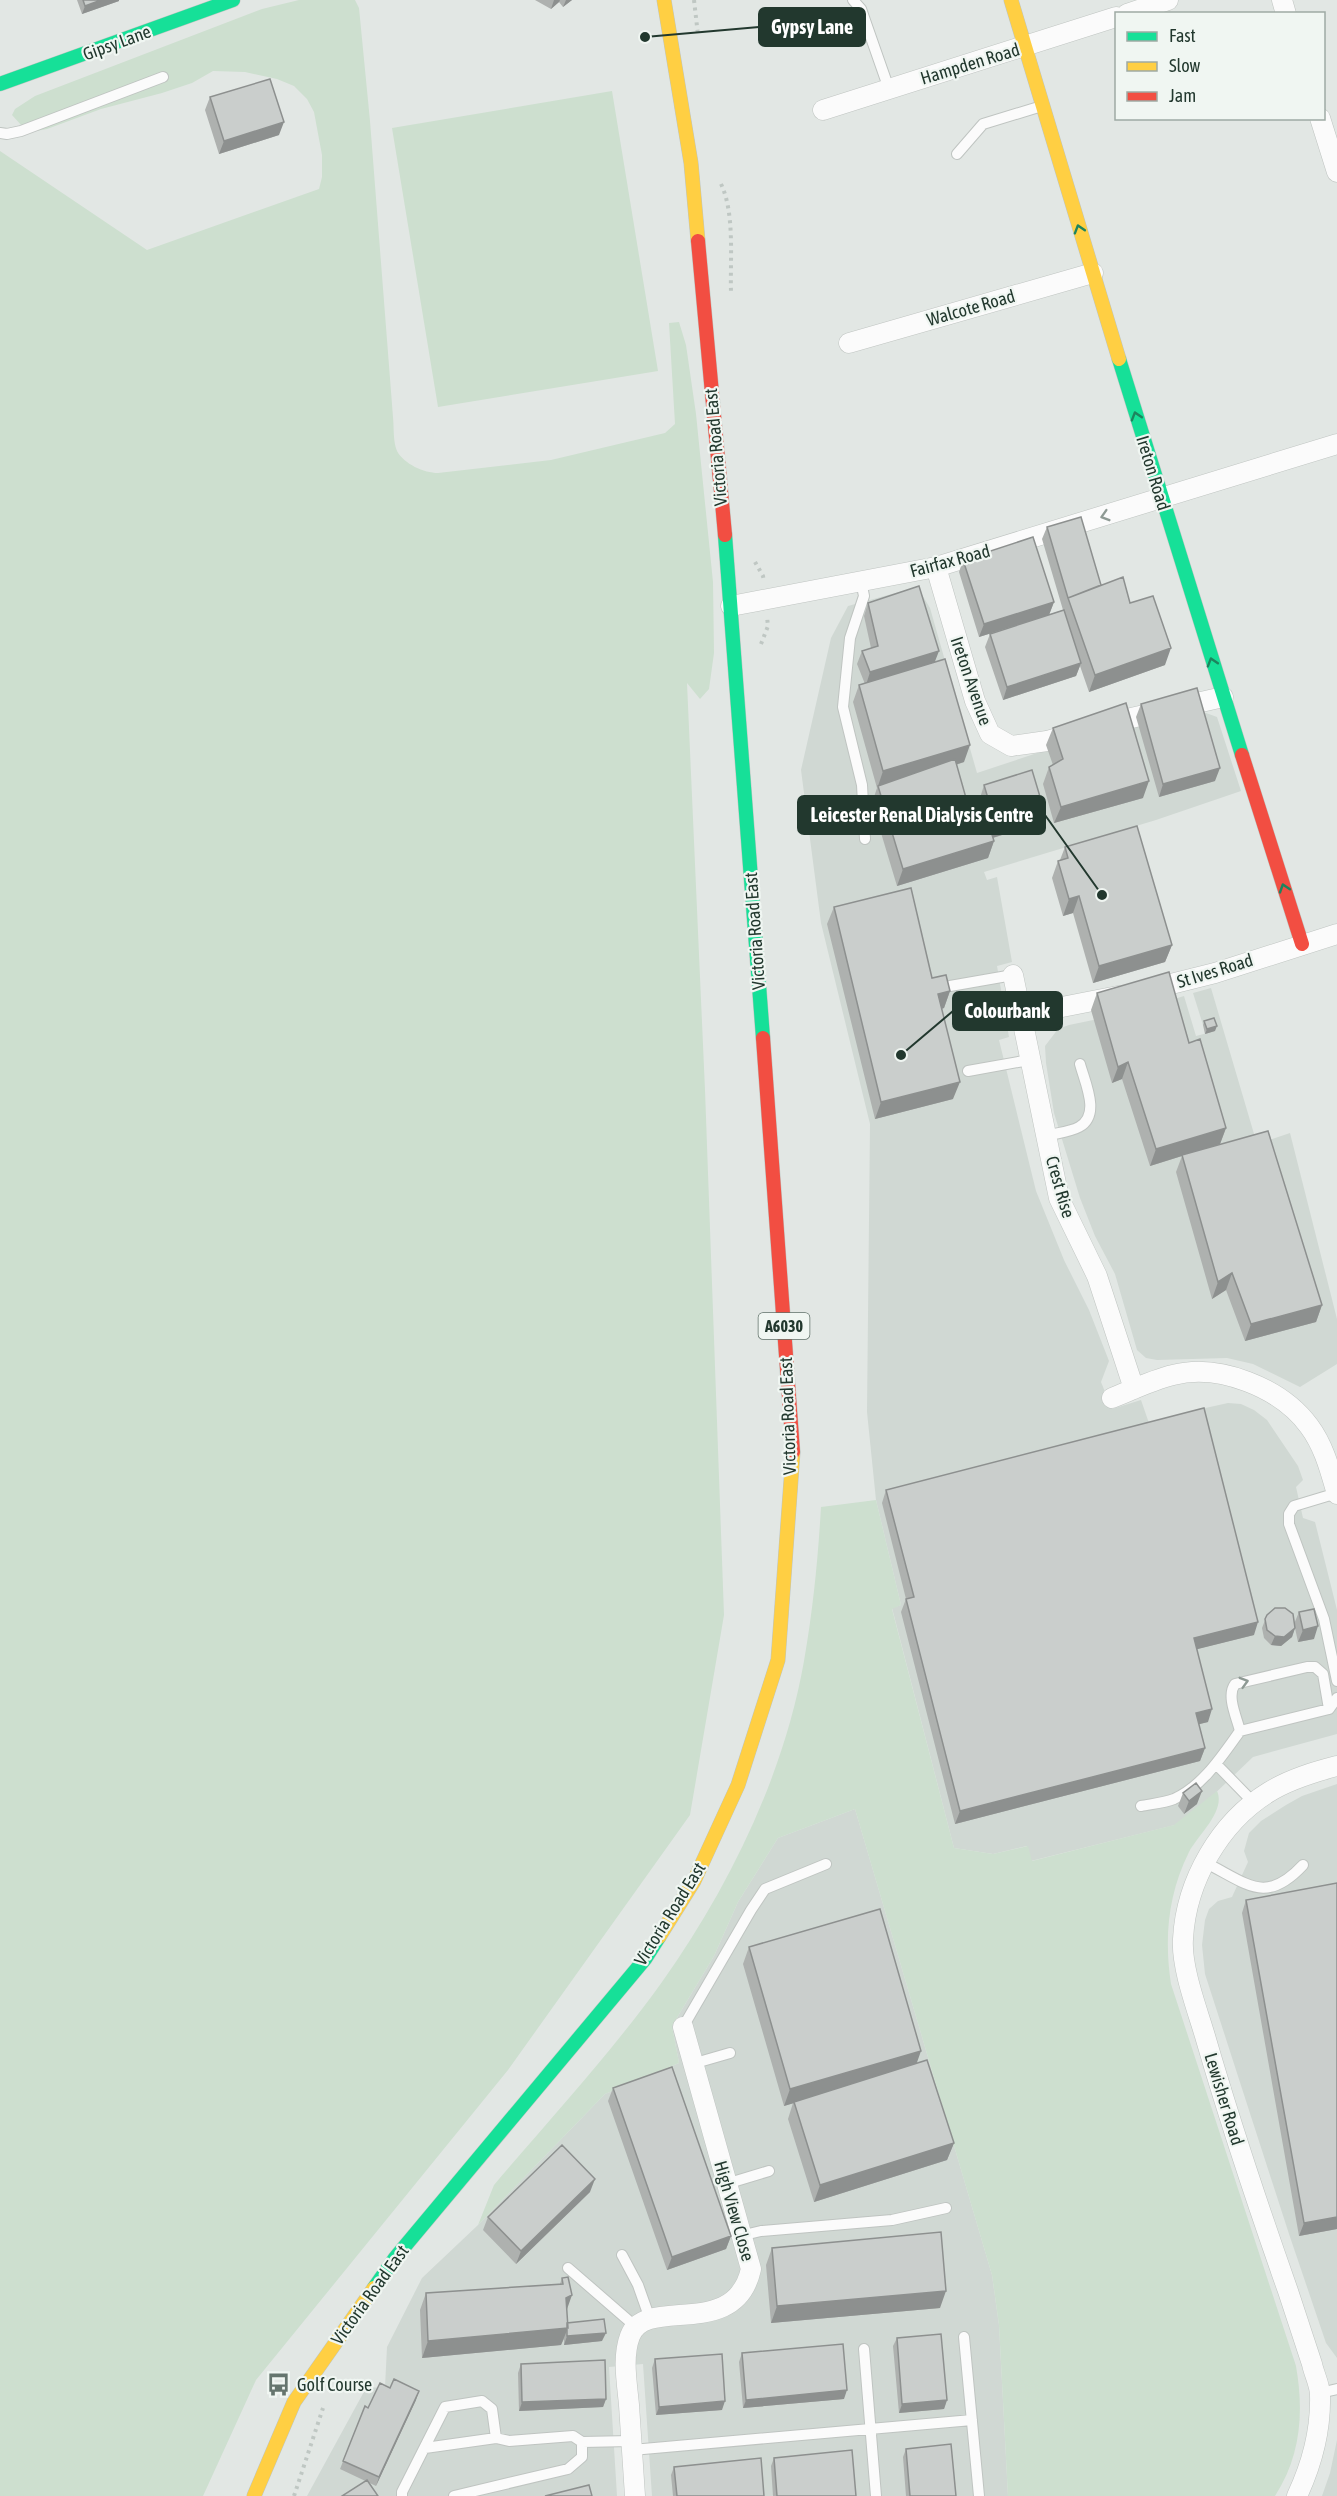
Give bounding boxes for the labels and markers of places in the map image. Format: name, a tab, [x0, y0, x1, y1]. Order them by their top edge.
callout: Gypsy Lane	[759, 8, 865, 46]
callout: Leicester Renal Dialysis Centre	[798, 796, 1045, 834]
callout: Colourbank	[953, 992, 1062, 1030]
bus stop icon: Golf Course	[266, 2372, 292, 2398]
place label: Golf Course	[297, 2374, 372, 2395]

